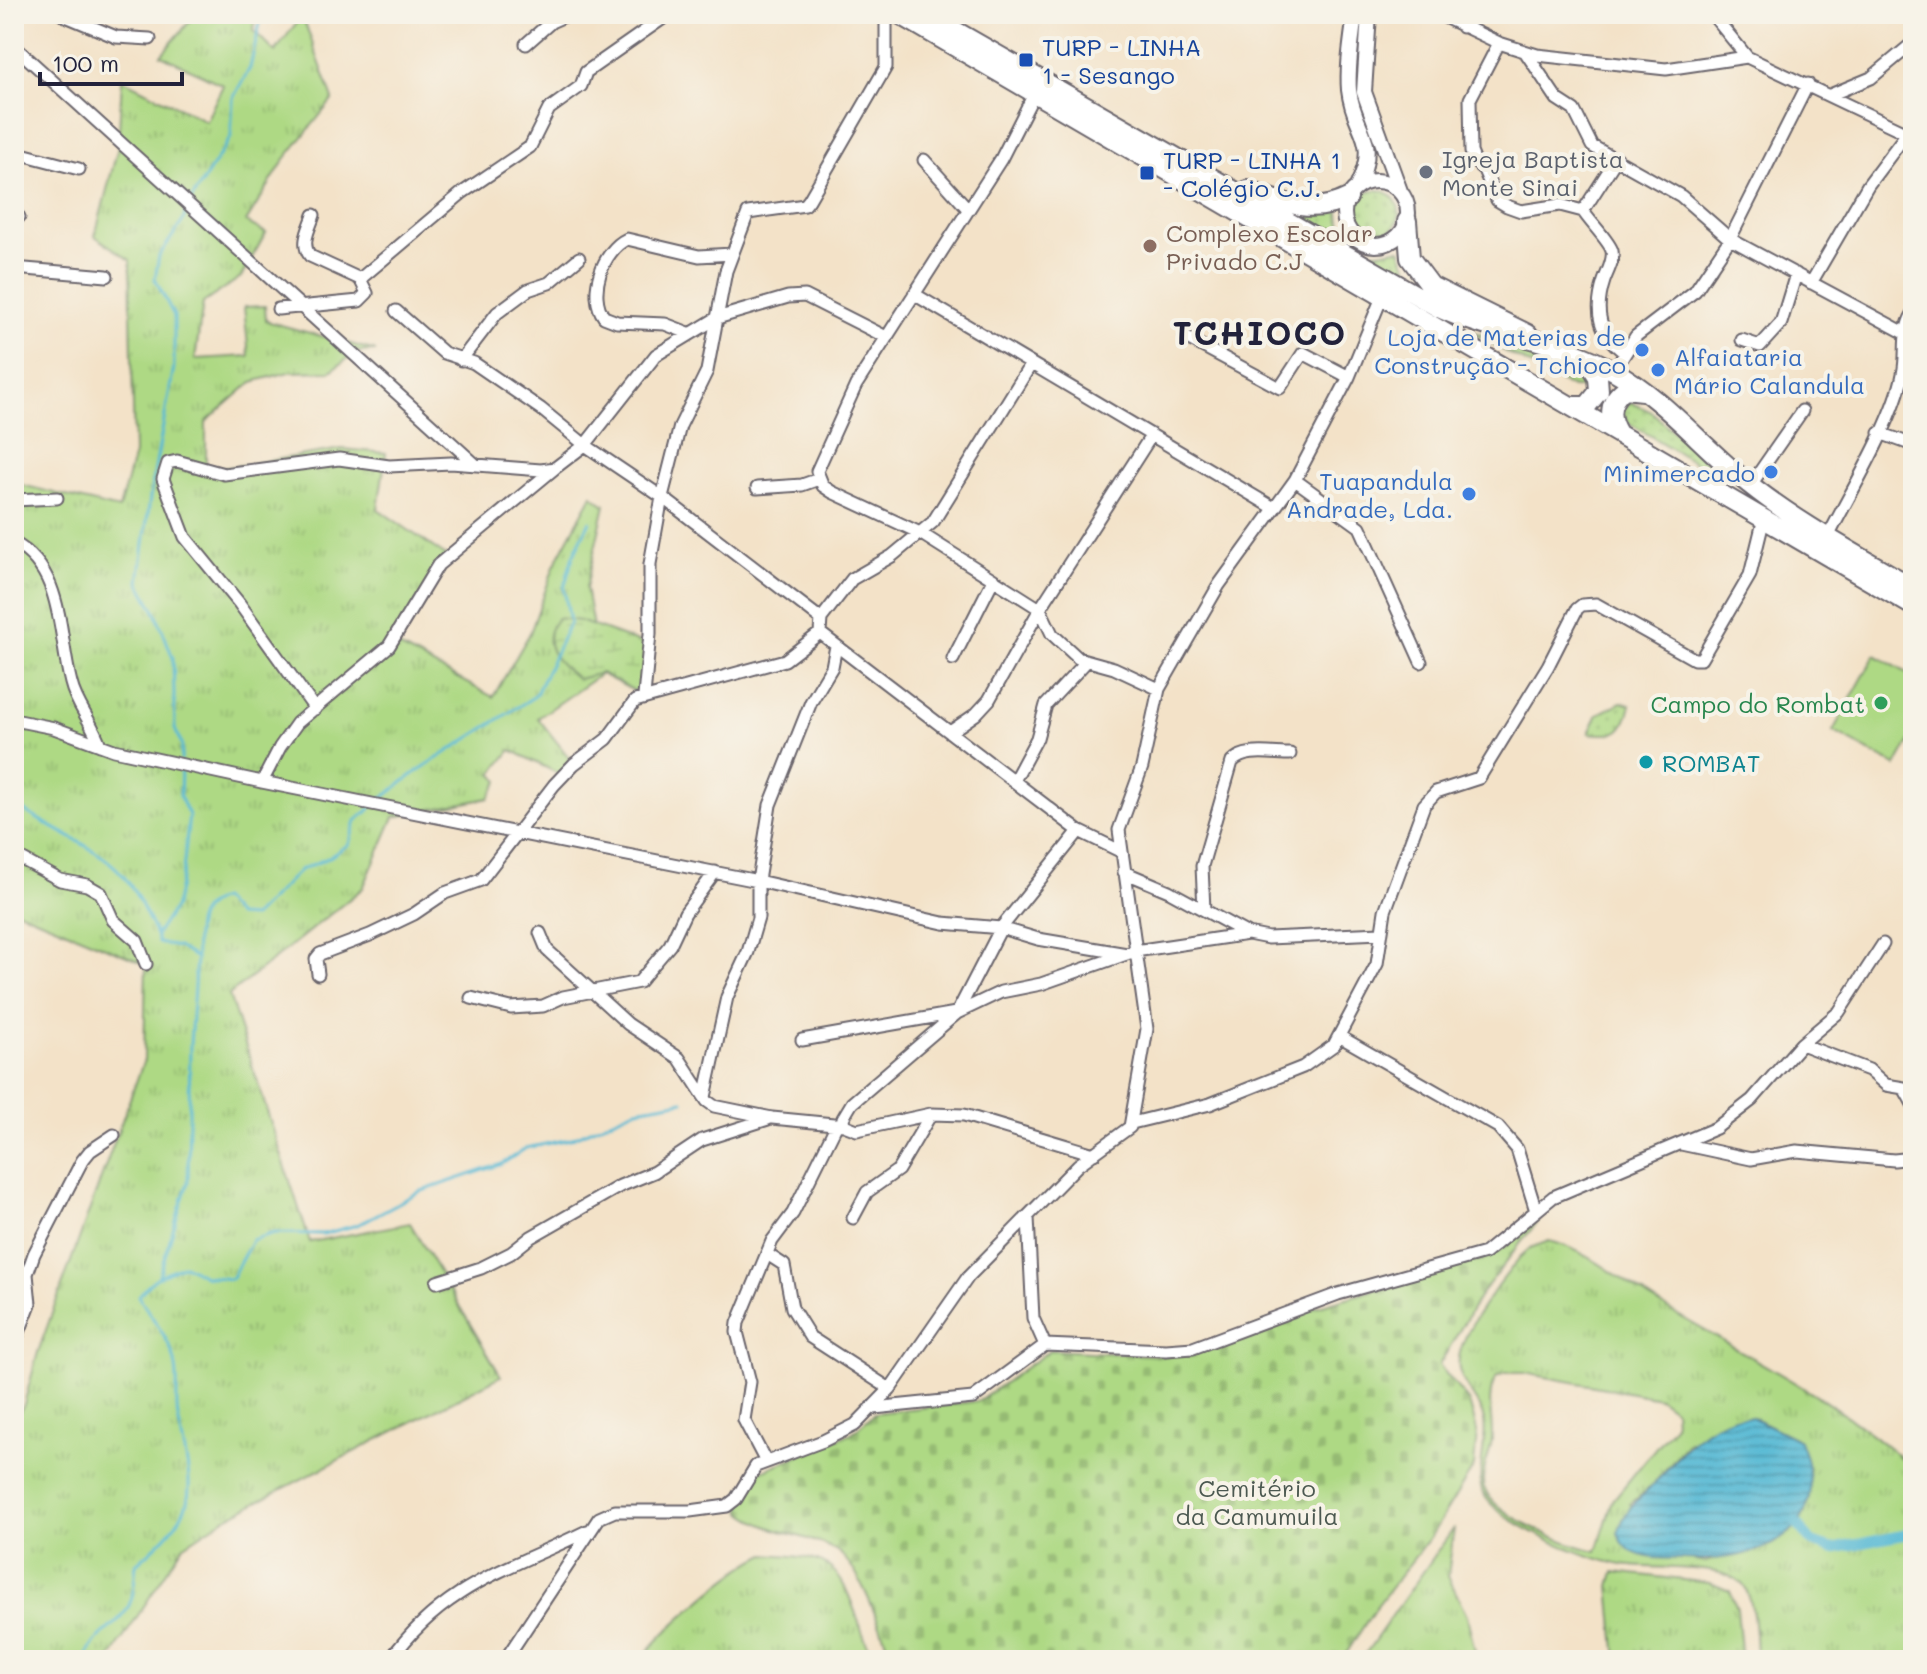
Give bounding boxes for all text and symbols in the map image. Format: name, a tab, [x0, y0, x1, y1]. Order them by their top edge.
place label: TURP - LINHA 1 - Sesango	[1042, 31, 1201, 90]
scale bar	[40, 36, 182, 86]
text: 100 m	[52, 47, 119, 78]
marker: TURP - LINHA 1 - Sesango	[1017, 51, 1035, 69]
place label: Igreja Baptista Monte Sinai	[1442, 143, 1624, 202]
place label: TURP - LINHA 1 - Colégio C.J.	[1163, 144, 1341, 203]
marker: Igreja Baptista Monte Sinai	[1417, 163, 1435, 181]
marker: TURP - LINHA 1 - Colégio C.J.	[1138, 164, 1156, 182]
place label: Complexo Escolar Privado C.J	[1166, 217, 1373, 276]
marker: Complexo Escolar Privado C.J	[1141, 237, 1159, 255]
district label: TCHIOCO	[1173, 311, 1347, 353]
place label: Loja de Materias de Construção - Tchioco	[1374, 321, 1626, 380]
marker: Loja de Materias de Construção - Tchioco	[1633, 341, 1651, 359]
place label: Alfaiataria Mário Calandula	[1674, 341, 1865, 400]
marker: Alfaiataria Mário Calandula	[1649, 361, 1667, 379]
place label: Minimercado	[1603, 457, 1755, 488]
marker: Minimercado	[1762, 463, 1780, 481]
place label: Tuapandula Andrade, Lda.	[1286, 465, 1453, 524]
marker: Tuapandula Andrade, Lda.	[1460, 485, 1478, 503]
place label: Campo do Rombat	[1650, 688, 1865, 719]
marker: Campo do Rombat	[1872, 694, 1890, 712]
place label: ROMBAT	[1662, 747, 1760, 778]
marker: ROMBAT	[1637, 753, 1655, 771]
park label: Cemitério da Camumuila	[1176, 1472, 1338, 1531]

